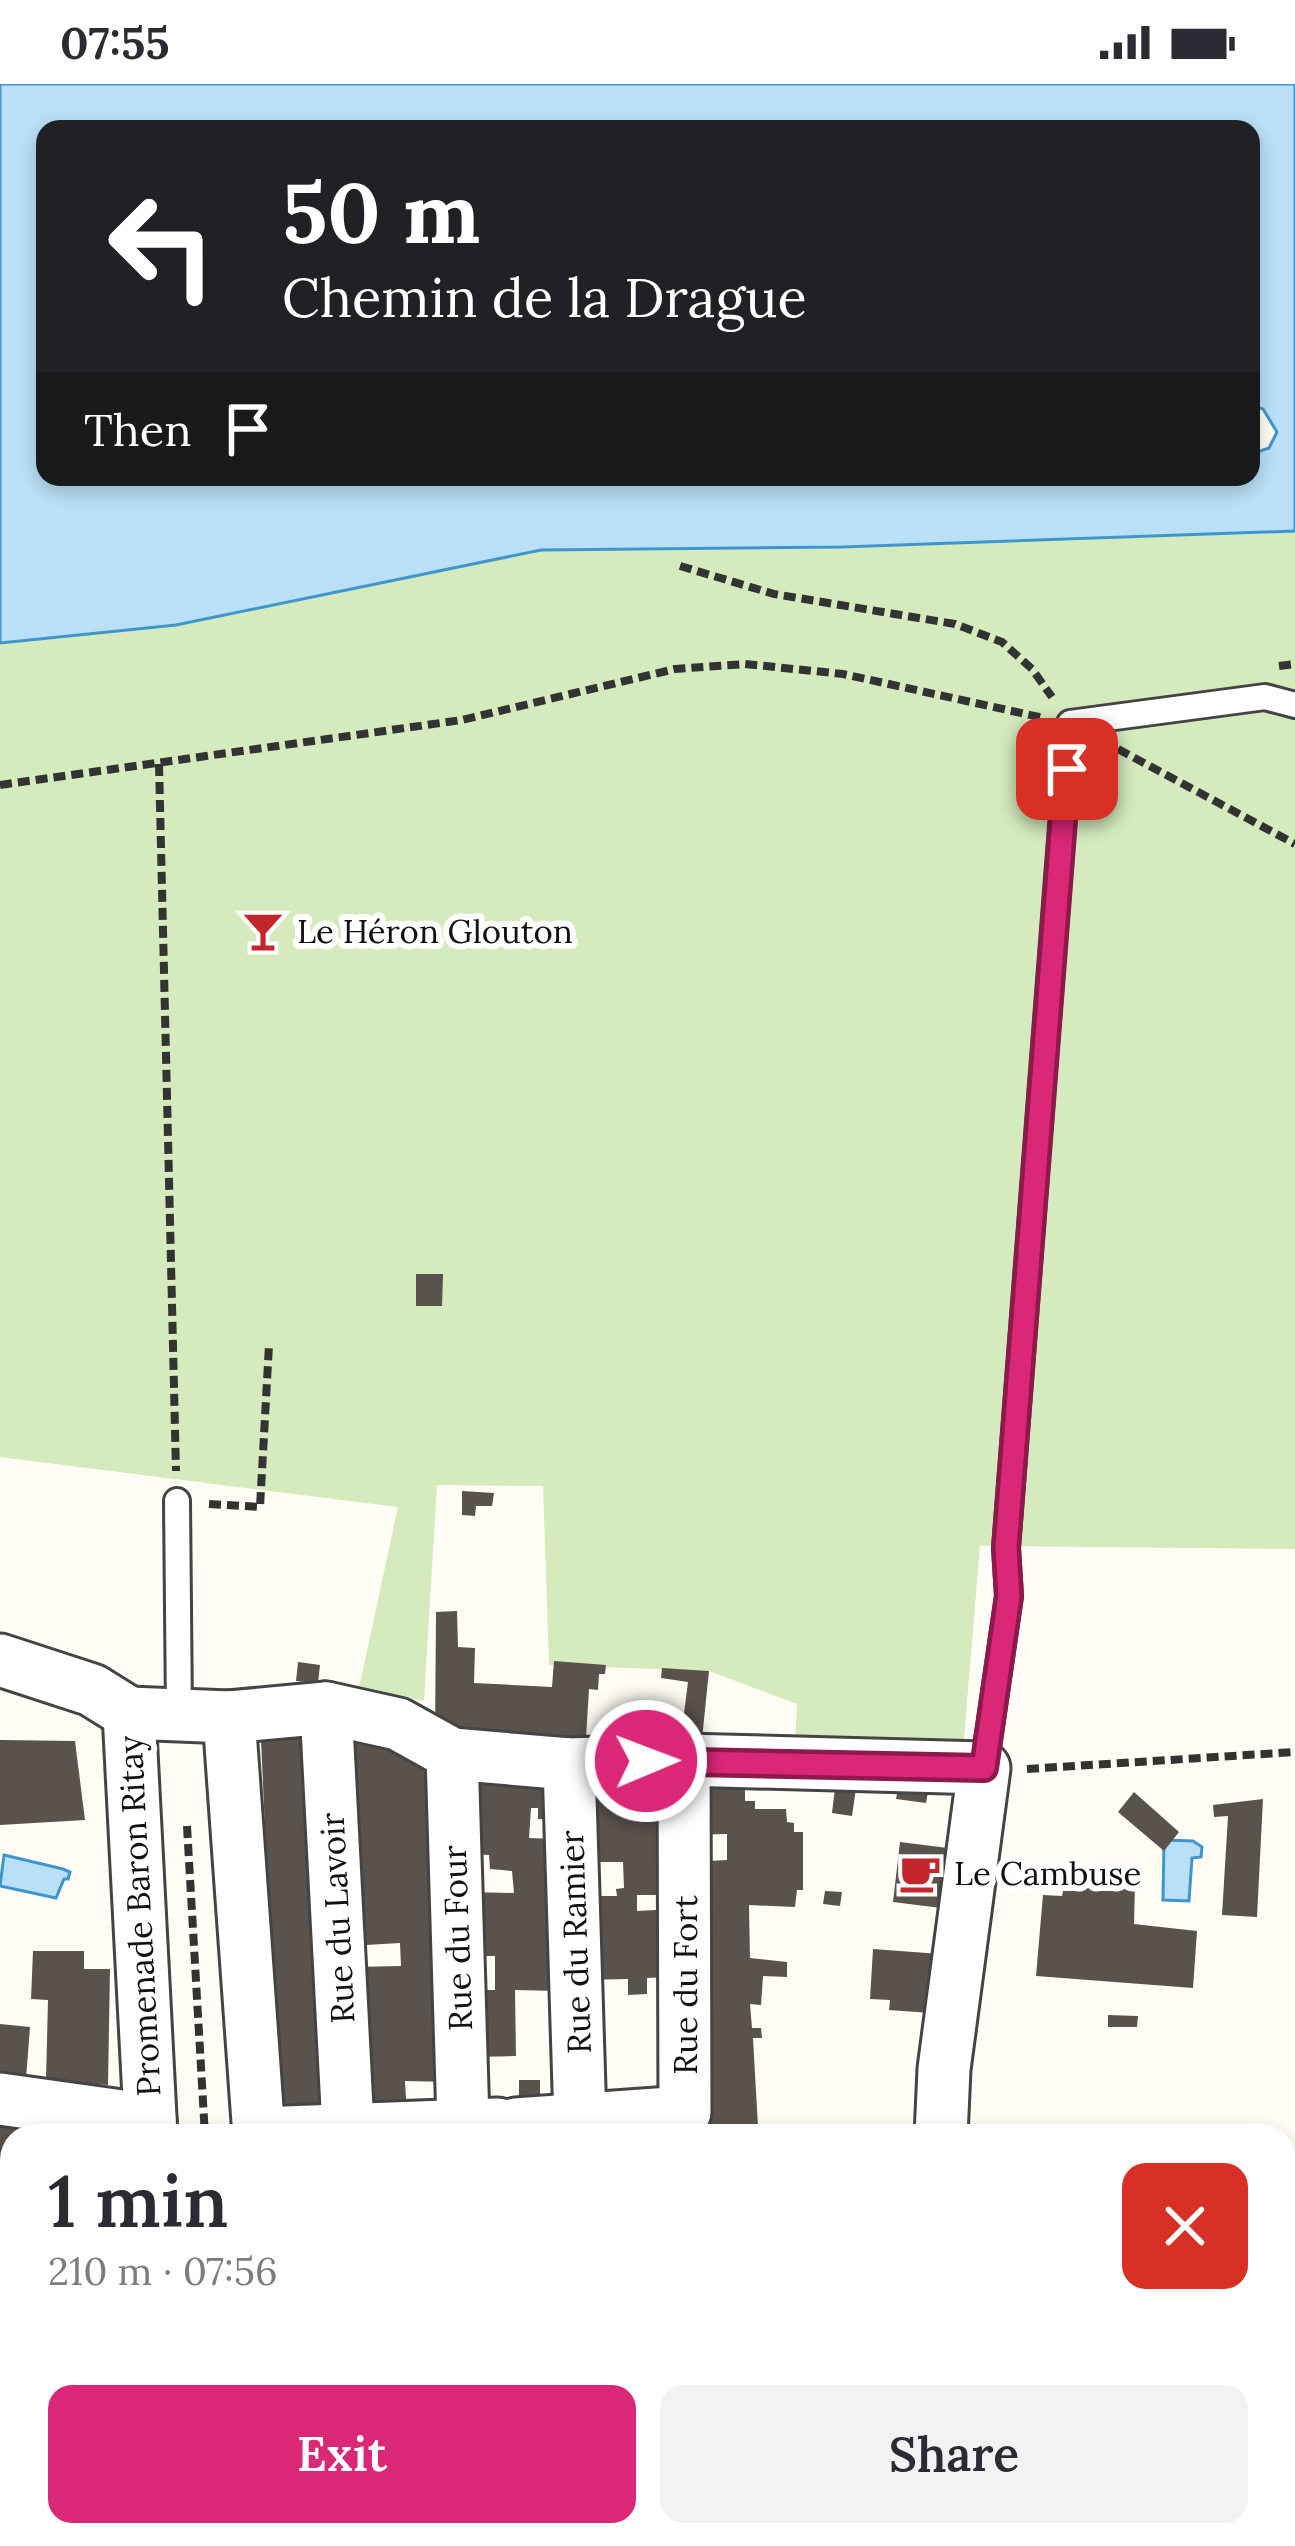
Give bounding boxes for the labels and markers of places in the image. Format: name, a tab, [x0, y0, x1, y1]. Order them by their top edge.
pin	[1016, 718, 1118, 820]
bar icon: Le Héron Glouton	[240, 908, 286, 954]
place label: Le Héron Glouton	[297, 910, 573, 952]
cafe icon: Le Cambuse	[897, 1850, 943, 1896]
place label: Le Cambuse	[954, 1852, 1141, 1894]

